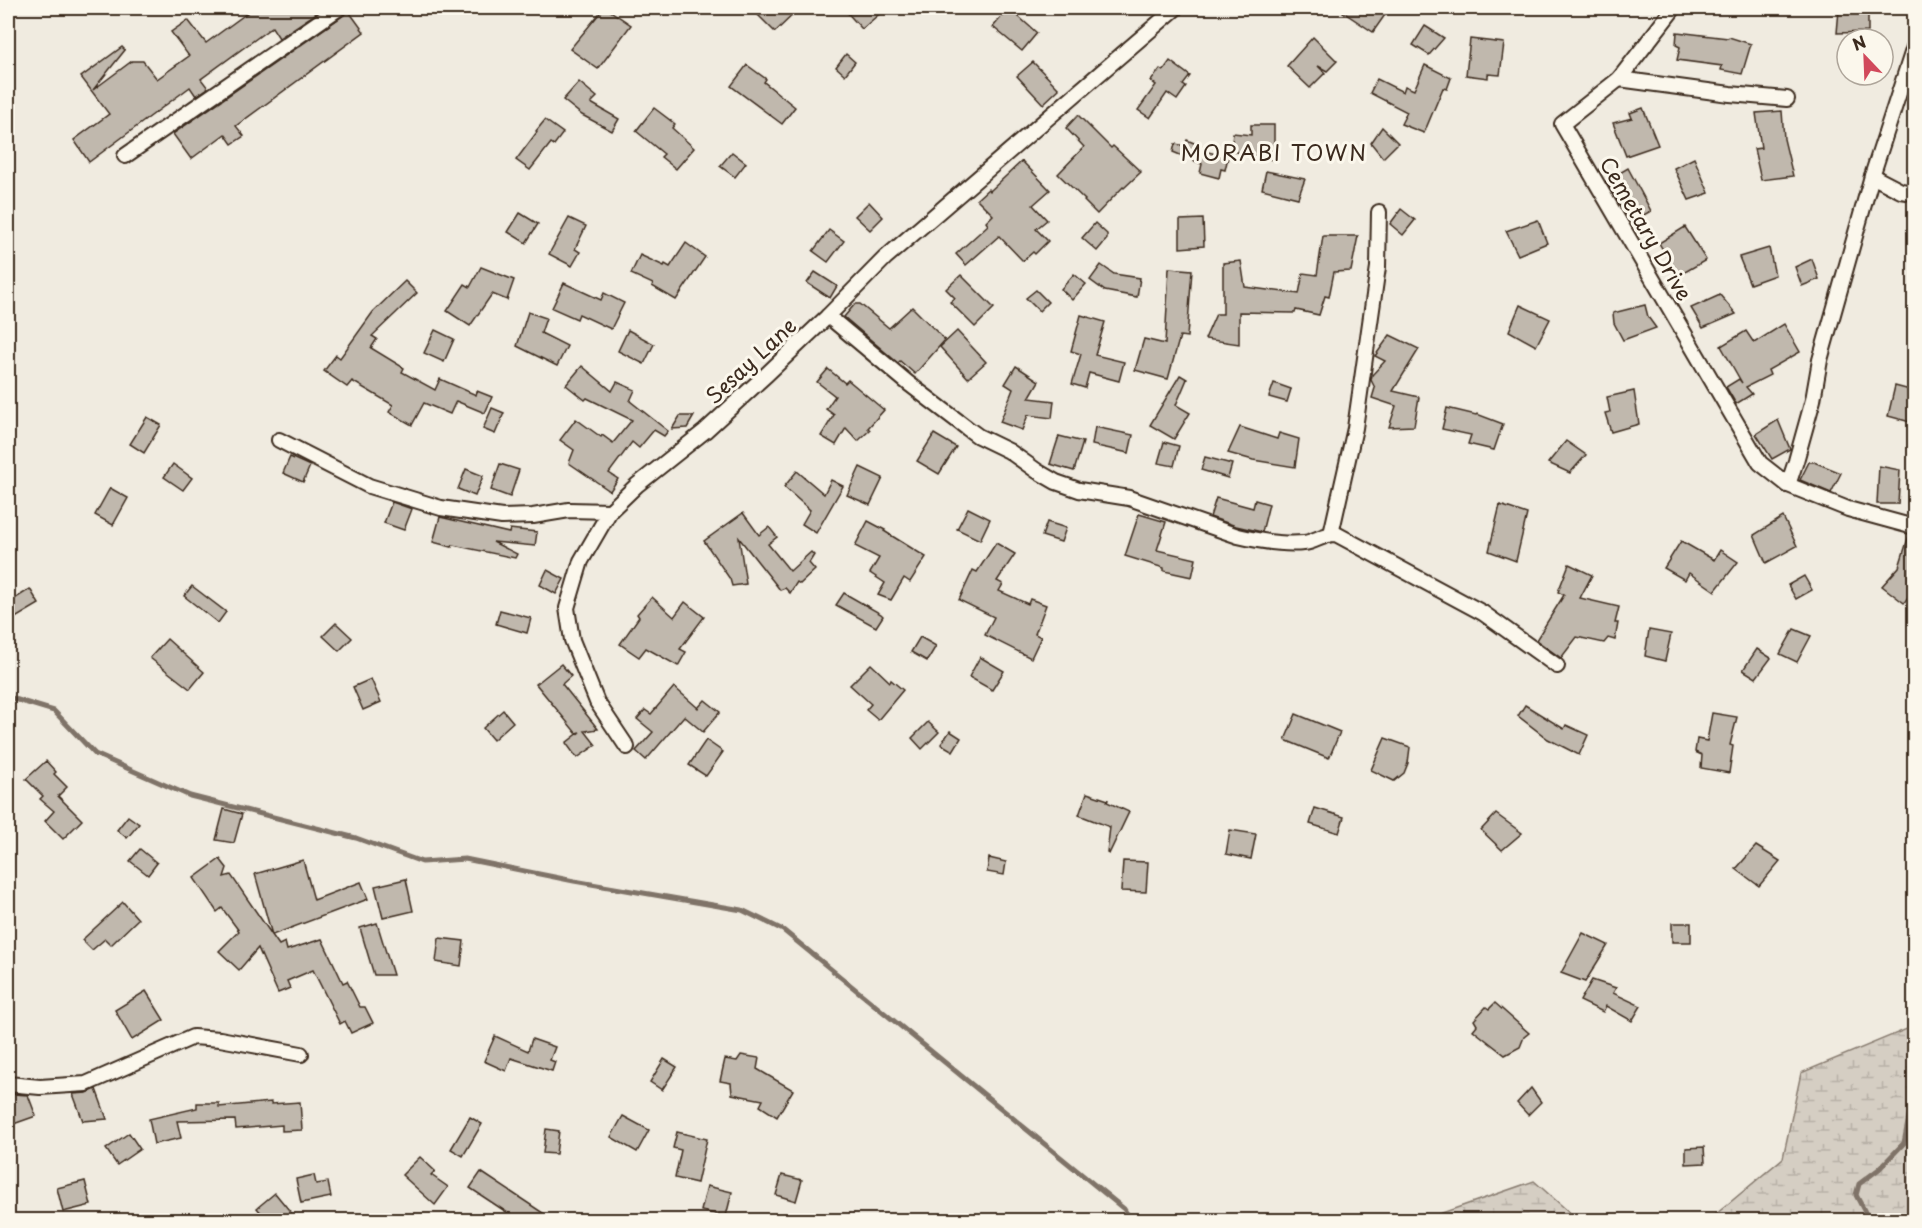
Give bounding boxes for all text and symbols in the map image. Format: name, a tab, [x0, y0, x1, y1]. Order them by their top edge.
north arrow	[1835, 27, 1895, 87]
text: N	[1848, 29, 1869, 56]
district label: MORABI TOWN	[1180, 135, 1368, 168]
street label: Cemetary Drive	[1593, 150, 1701, 306]
street label: Sesay Lane	[697, 309, 803, 411]

